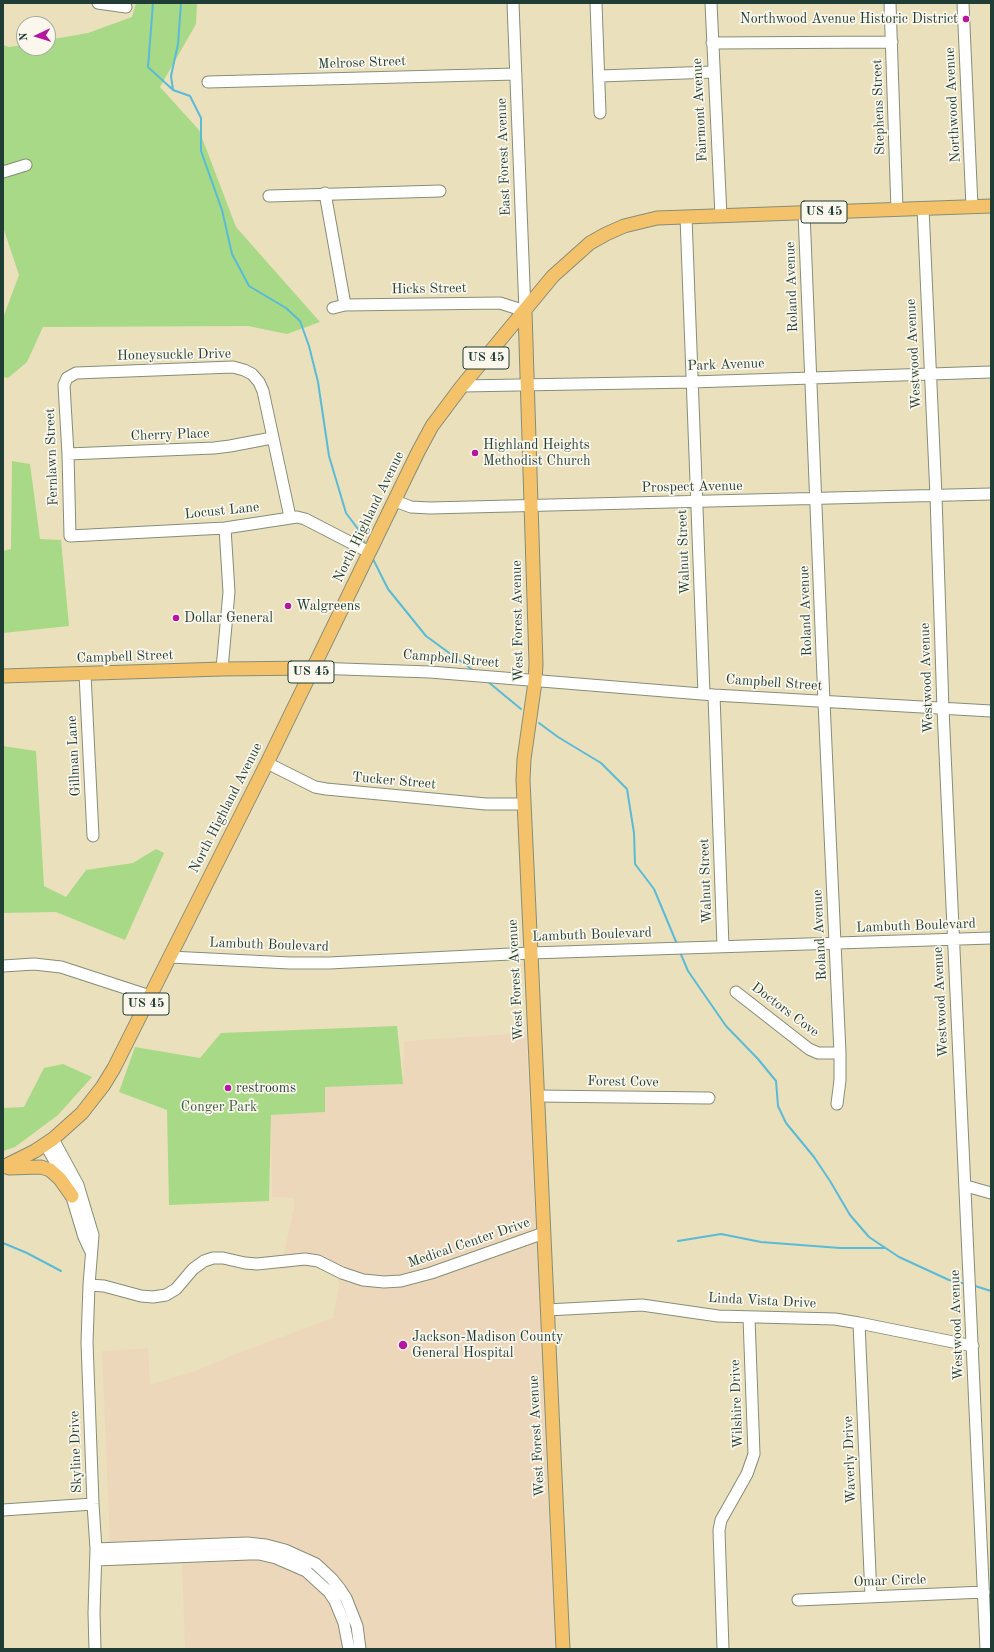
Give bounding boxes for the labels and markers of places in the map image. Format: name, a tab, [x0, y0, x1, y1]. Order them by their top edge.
place label: Northwood Avenue Historic District	[740, 11, 958, 27]
marker: Northwood Avenue Historic District	[961, 14, 971, 24]
place label: Highland Heights Methodist Church	[483, 437, 591, 470]
marker: Highland Heights Methodist Church	[470, 448, 480, 458]
place label: Walgreens	[296, 598, 360, 614]
marker: Walgreens	[283, 601, 293, 611]
place label: Dollar General	[184, 610, 273, 626]
marker: Dollar General	[171, 613, 181, 623]
place label: restrooms	[236, 1080, 296, 1096]
marker: restrooms	[223, 1083, 233, 1093]
place label: Jackson-Madison County General Hospital	[412, 1329, 564, 1362]
marker: Jackson-Madison County General Hospital	[397, 1339, 409, 1351]

